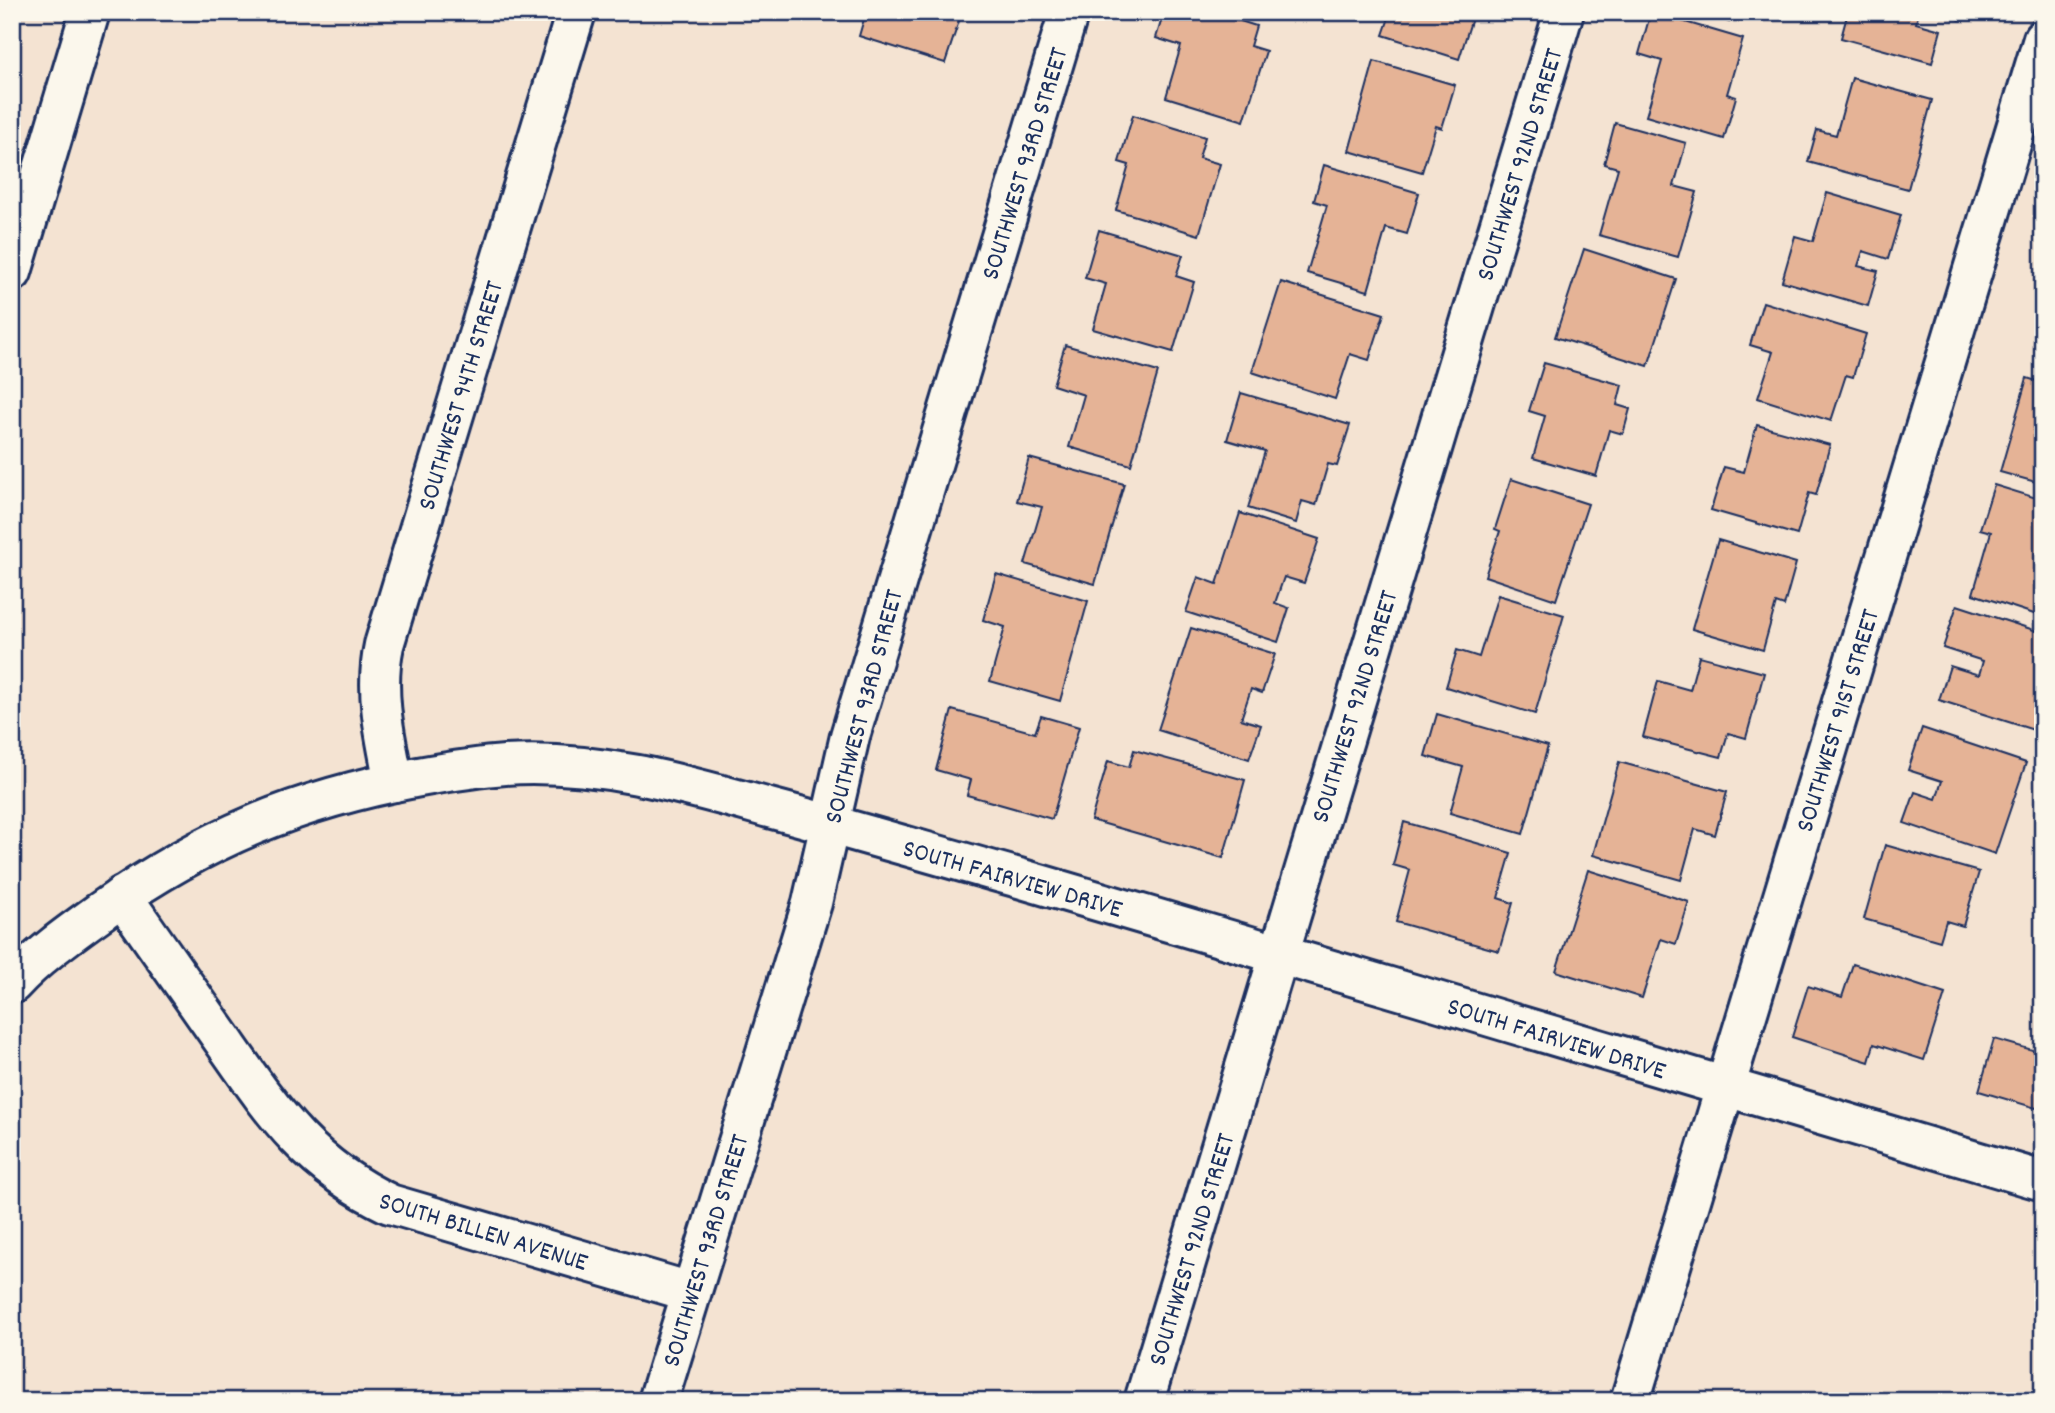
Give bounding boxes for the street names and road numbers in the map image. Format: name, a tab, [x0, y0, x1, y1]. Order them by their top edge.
street label: SOUTHWEST 93RD STREET	[973, 43, 1079, 285]
street label: SOUTHWEST 92ND STREET	[1468, 44, 1574, 286]
street label: SOUTHWEST 94TH STREET	[410, 276, 515, 515]
street label: SOUTHWEST 93RD STREET	[816, 585, 915, 828]
street label: SOUTHWEST 92ND STREET	[1303, 586, 1409, 828]
street label: SOUTHWEST 91ST STREET	[1788, 605, 1891, 837]
street label: SOUTH FAIRVIEW DRIVE	[898, 831, 1126, 929]
street label: SOUTH FAIRVIEW DRIVE	[1442, 989, 1670, 1091]
street label: SOUTHWEST 92ND STREET	[1140, 1129, 1246, 1371]
street label: SOUTHWEST 93RD STREET	[654, 1130, 760, 1372]
street label: SOUTH BILLEN AVENUE	[374, 1184, 592, 1283]

